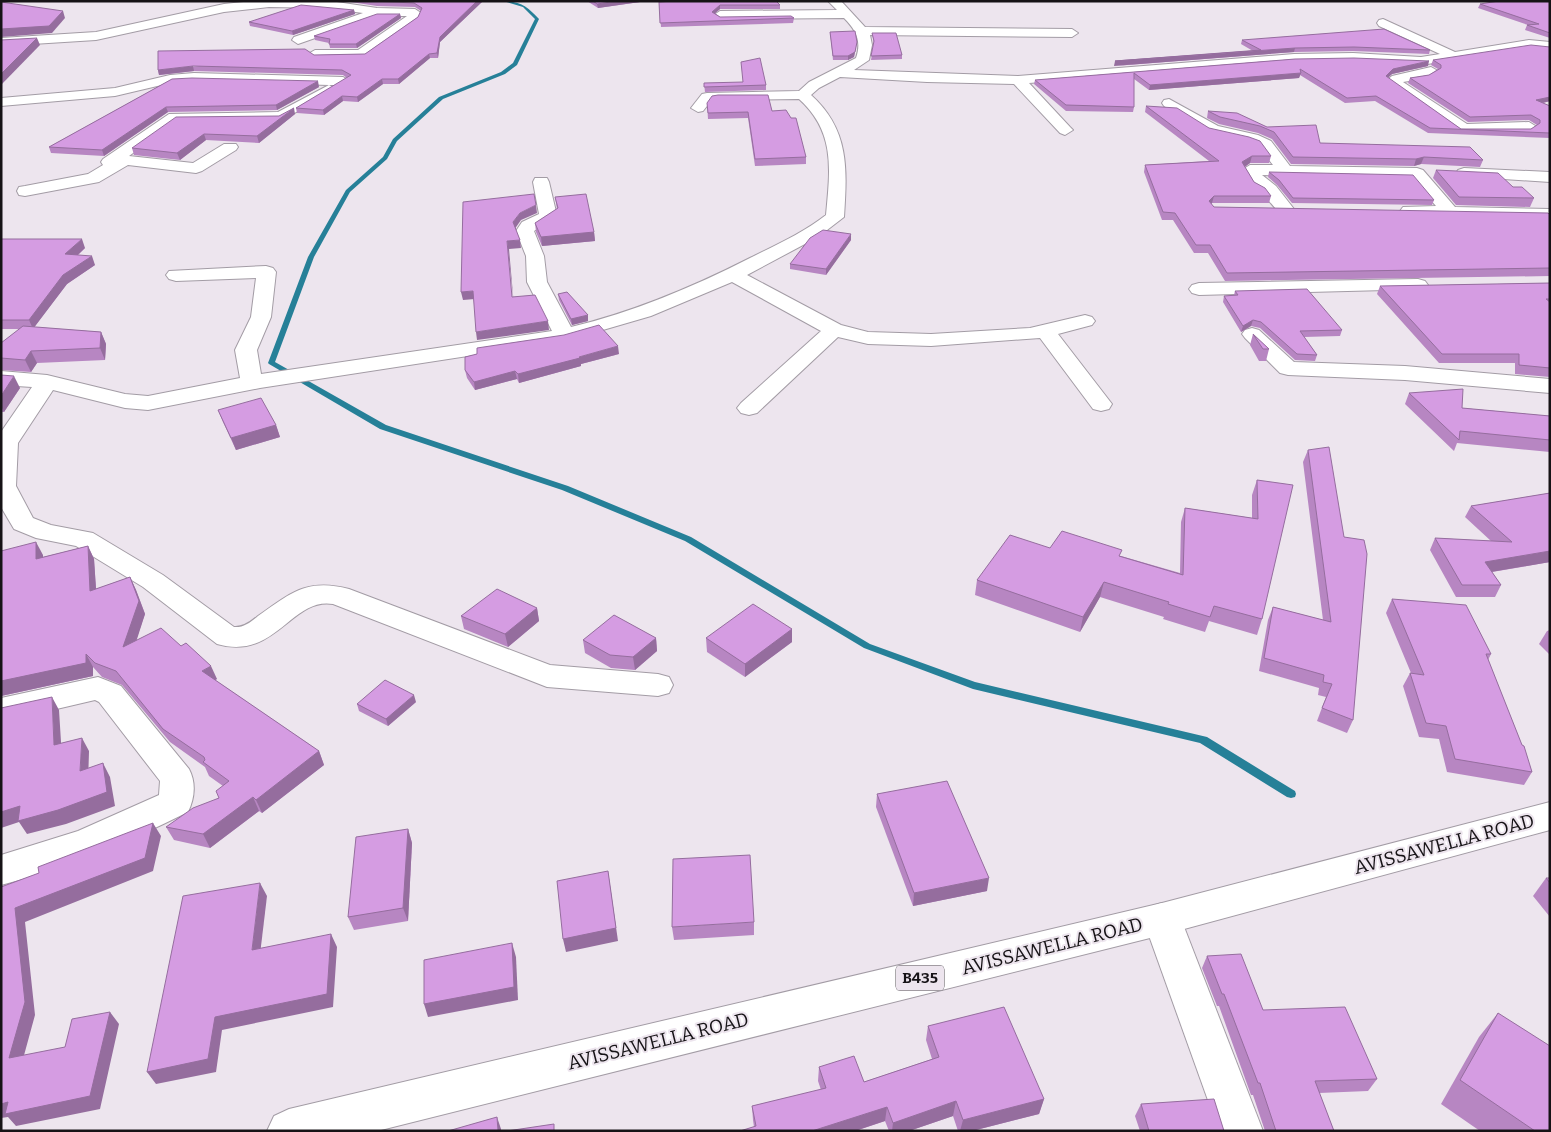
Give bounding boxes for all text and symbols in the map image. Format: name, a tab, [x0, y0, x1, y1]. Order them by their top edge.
street label: AVISSAWELLA ROAD	[1351, 809, 1537, 879]
street label: AVISSAWELLA ROAD	[959, 912, 1145, 980]
road number: B435	[896, 966, 944, 990]
street label: AVISSAWELLA ROAD	[565, 1007, 751, 1075]

